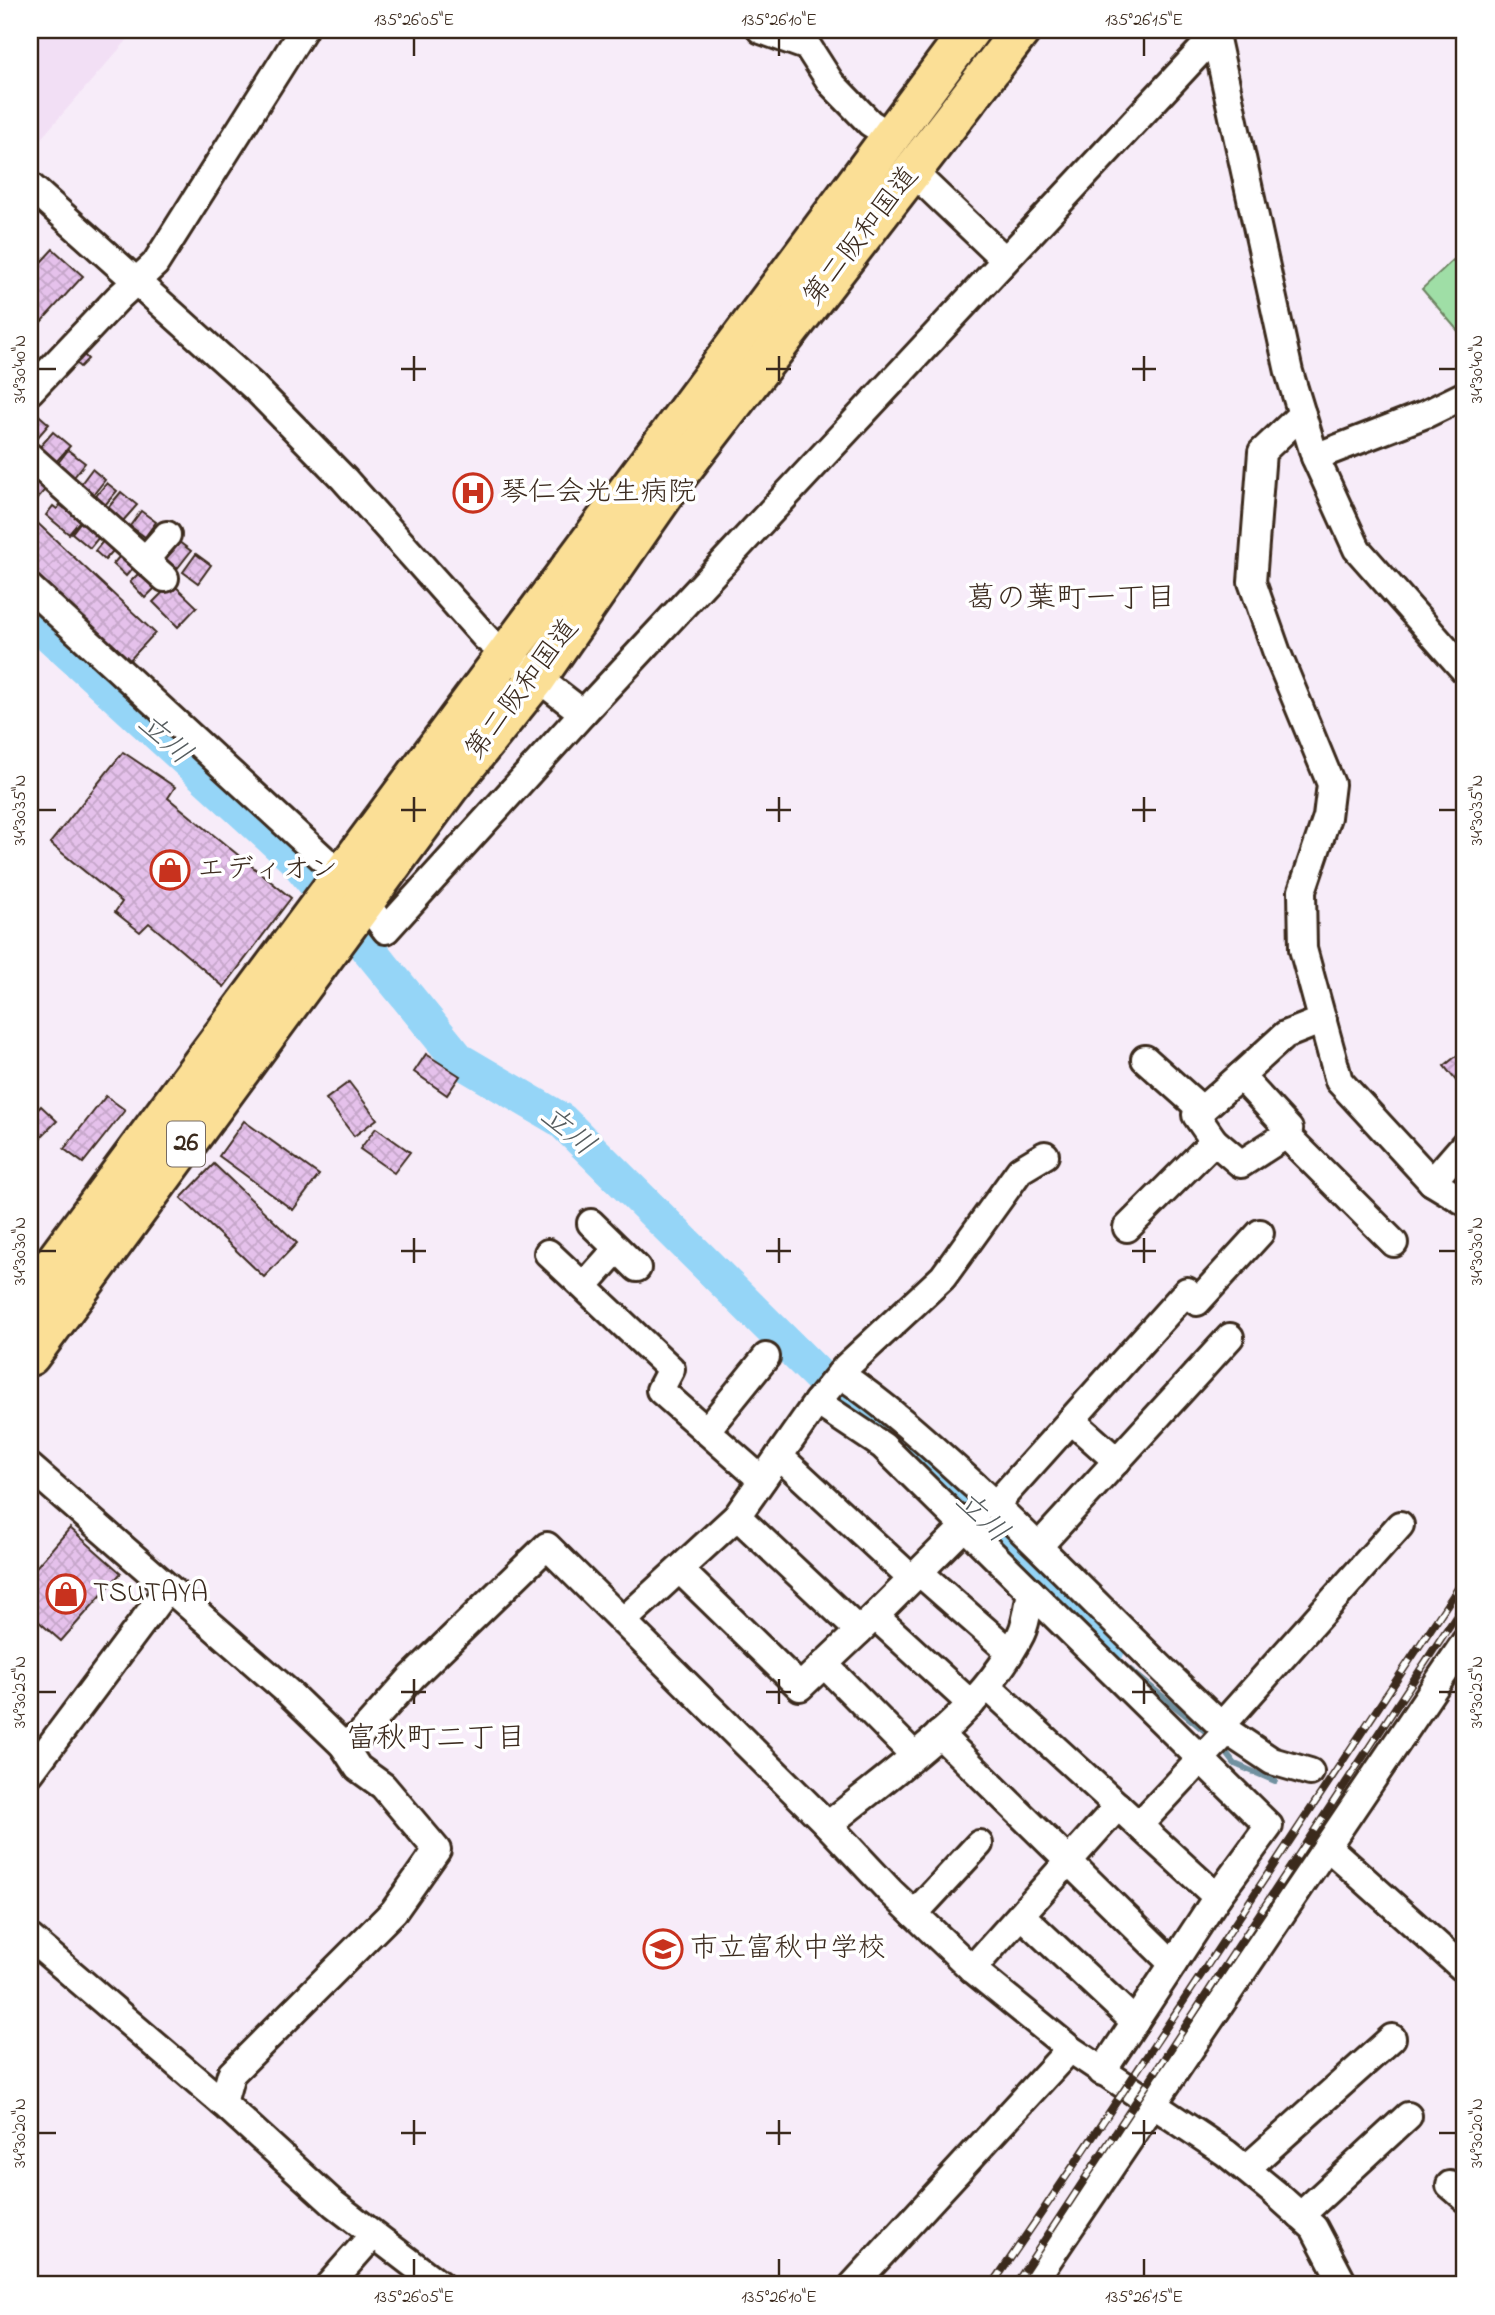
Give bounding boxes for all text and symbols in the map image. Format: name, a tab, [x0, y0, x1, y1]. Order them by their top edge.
text: 135°26'05"E	[374, 8, 454, 34]
text: 135°26'10"E	[741, 8, 817, 34]
text: 135°26'15"E	[1105, 8, 1183, 34]
street label: 第二阪和国道	[794, 158, 930, 316]
text: 34°30'40"N	[8, 335, 34, 403]
text: 34°30'40"N	[1465, 335, 1491, 403]
hospital icon: 琴仁会光生病院	[452, 472, 494, 514]
place label: 琴仁会光生病院	[500, 473, 696, 514]
district label: 葛の葉町一丁目	[966, 578, 1176, 622]
street label: 第二阪和国道	[456, 611, 590, 769]
water label: 立川	[127, 704, 201, 776]
text: 34°30'35"N	[8, 775, 34, 845]
text: 34°30'35"N	[1465, 775, 1491, 845]
shop icon: エディオン	[149, 849, 191, 891]
place label: エディオン	[197, 850, 338, 891]
water label: 立川	[530, 1096, 604, 1168]
road number: 26	[167, 1121, 205, 1166]
text: 34°30'30"N	[8, 1217, 34, 1285]
text: 34°30'30"N	[1465, 1217, 1491, 1285]
water label: 立川	[944, 1481, 1018, 1555]
shop icon: TSUTAYA	[45, 1573, 87, 1615]
place label: TSUTAYA	[93, 1574, 208, 1615]
text: 34°30'25"N	[8, 1656, 34, 1728]
text: 34°30'25"N	[1465, 1656, 1491, 1728]
district label: 富秋町二丁目	[346, 1718, 526, 1762]
school or university icon: 市立富秋中学校	[642, 1928, 684, 1970]
place label: 市立富秋中学校	[690, 1929, 886, 1970]
text: 34°30'20"N	[8, 2098, 34, 2168]
text: 34°30'20"N	[1465, 2098, 1491, 2168]
text: 135°26'05"E	[374, 2285, 454, 2311]
text: 135°26'10"E	[741, 2285, 817, 2311]
text: 135°26'15"E	[1105, 2285, 1183, 2311]

